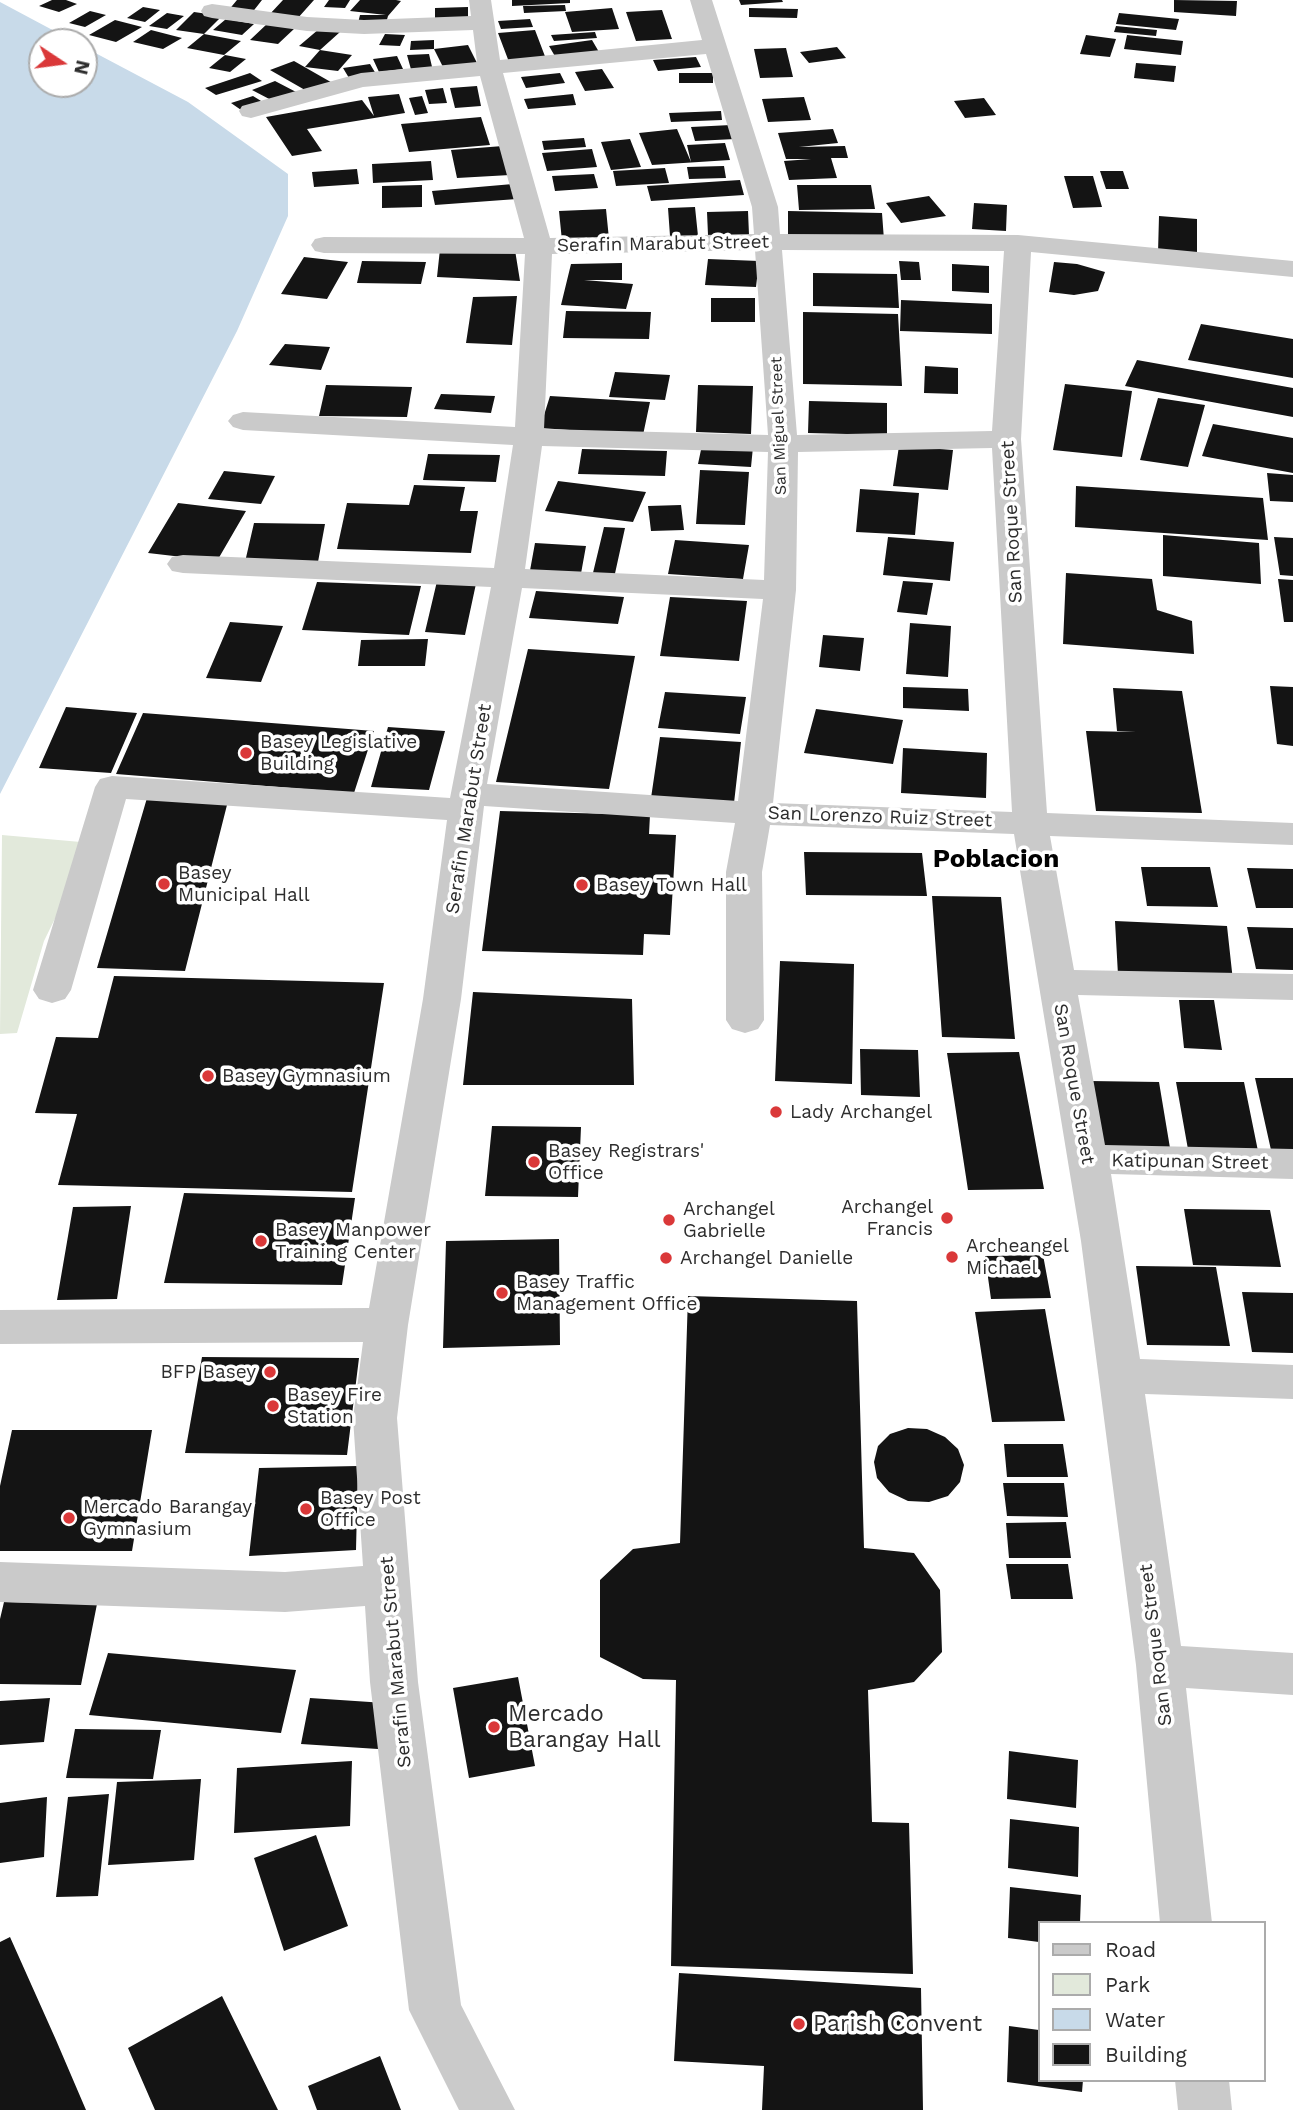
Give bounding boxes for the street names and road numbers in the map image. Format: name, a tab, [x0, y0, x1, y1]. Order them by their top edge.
street label: Serafin Marabut Street	[557, 231, 769, 257]
street label: San Miguel Street	[767, 356, 791, 496]
street label: San Roque Street	[996, 440, 1028, 604]
street label: Serafin Marabut Street	[441, 702, 497, 916]
street label: San Lorenzo Ruiz Street	[767, 802, 993, 832]
street label: San Roque Street	[1049, 1002, 1099, 1166]
street label: Katipunan Street	[1111, 1149, 1269, 1175]
street label: Serafin Marabut Street	[375, 1555, 417, 1769]
street label: San Roque Street	[1135, 1563, 1177, 1727]

